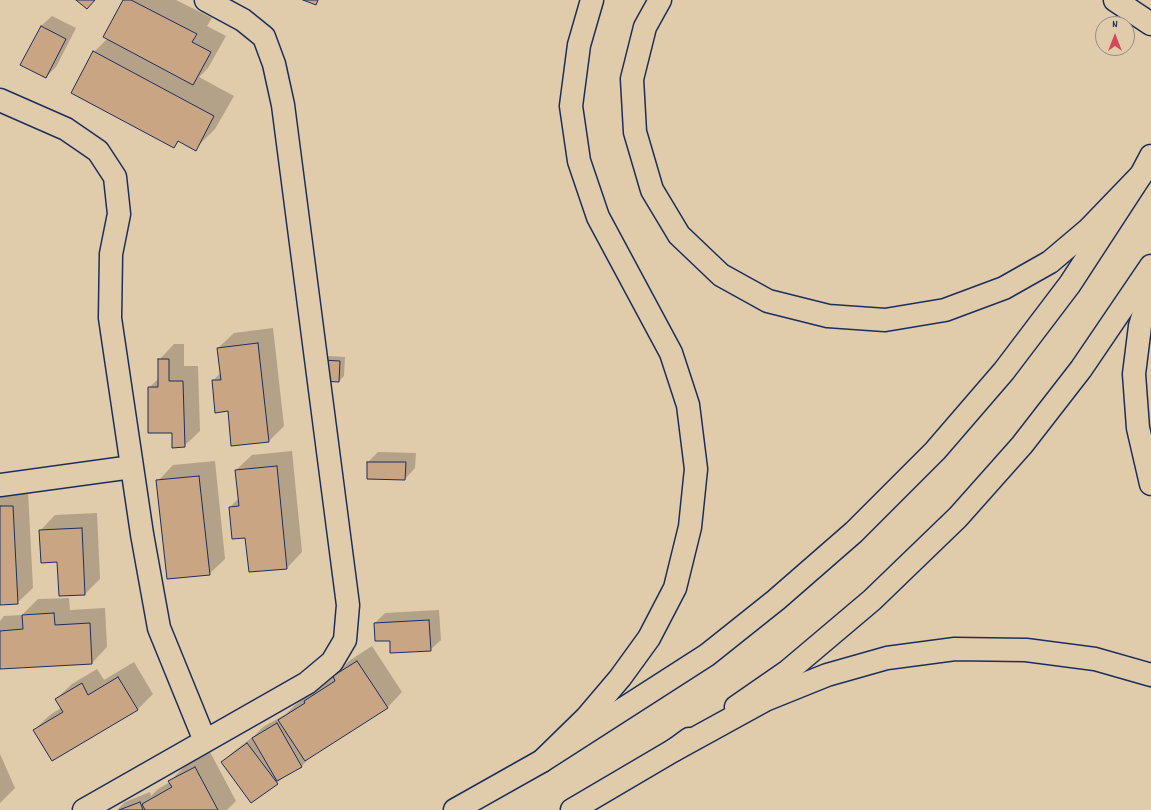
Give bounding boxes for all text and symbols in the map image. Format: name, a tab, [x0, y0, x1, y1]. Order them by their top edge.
north arrow	[1095, 16, 1135, 56]
text: N	[1112, 17, 1118, 33]

